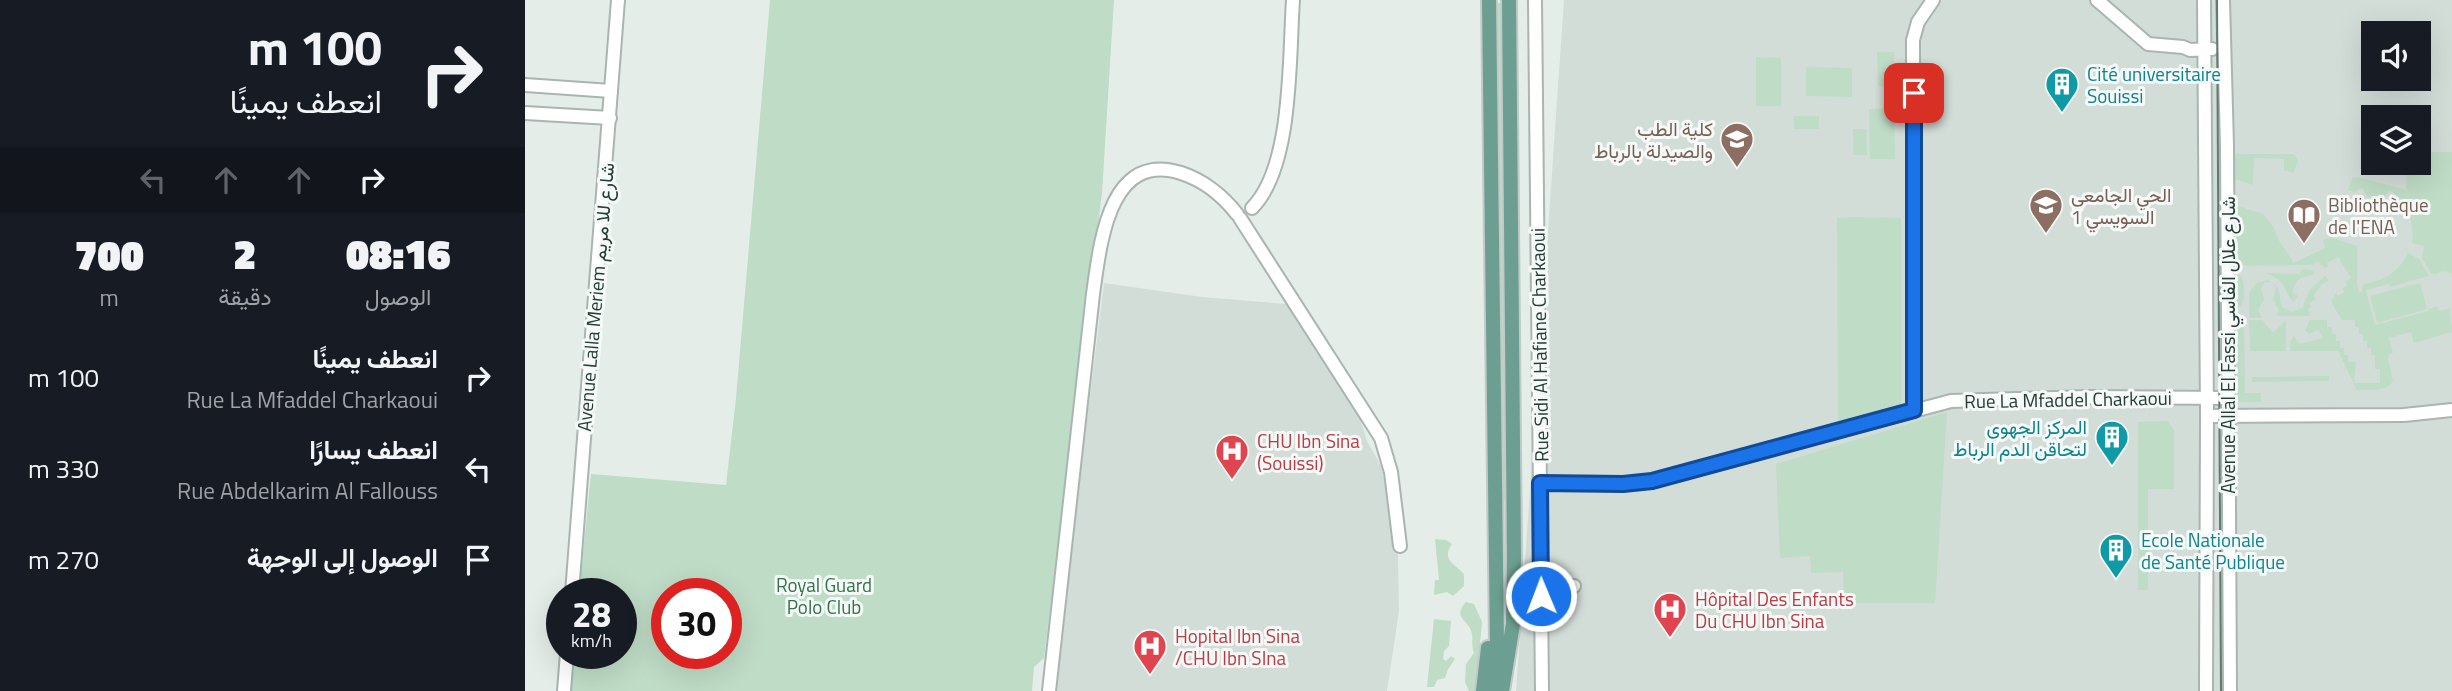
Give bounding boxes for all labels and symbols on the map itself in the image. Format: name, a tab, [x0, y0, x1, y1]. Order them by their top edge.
place label: Cité universitaire Souissi	[2087, 59, 2221, 110]
pin	[1884, 63, 1944, 123]
building icon: Cité universitaire Souissi	[2043, 65, 2081, 114]
place label: كلية الطب والصيدلة بالرباط	[1594, 114, 1713, 165]
school or university icon: كلية الطب والصيدلة بالرباط	[1718, 120, 1756, 169]
street label: Avenue Lalla Meriem شارع للا مريم	[569, 161, 621, 433]
place label: الحي الجامعي السويسي 1	[2071, 180, 2171, 233]
school or university icon: الحي الجامعي السويسي 1	[2027, 186, 2065, 235]
place label: Bibliothèque de l'ENA	[2328, 190, 2429, 241]
street label: Avenue Allal El Fassi شارع علال الفاسي	[2213, 196, 2244, 494]
library icon: Bibliothèque de l'ENA	[2285, 196, 2323, 245]
street label: Rue Sidi Al Hafiane Charkaoui	[1522, 228, 1556, 462]
street label: Rue La Mfaddel Charkaoui	[1964, 383, 2172, 415]
place label: المركز الجهوي لتحاقن الدم الرباط	[1953, 412, 2087, 463]
building icon: المركز الجهوي لتحاقن الدم الرباط	[2093, 418, 2131, 467]
place label: CHU Ibn Sina (Souissi)	[1257, 426, 1360, 477]
hospital icon: CHU Ibn Sina (Souissi)	[1213, 432, 1251, 481]
place label: Ecole Nationale de Santé Publique	[2141, 525, 2285, 576]
building icon: Ecole Nationale de Santé Publique	[2097, 531, 2135, 580]
position arrow	[1504, 559, 1578, 633]
park label: Royal Guard Polo Club	[776, 570, 872, 621]
speed limit sign: 30	[651, 578, 742, 669]
place label: Hôpital Des Enfants Du CHU Ibn Sina	[1695, 584, 1854, 635]
hospital icon: Hôpital Des Enfants Du CHU Ibn Sina	[1651, 590, 1689, 639]
place label: Hopital Ibn Sina /CHU Ibn SIna	[1175, 621, 1300, 672]
hospital icon: Hopital Ibn Sina /CHU Ibn SIna	[1131, 627, 1169, 676]

